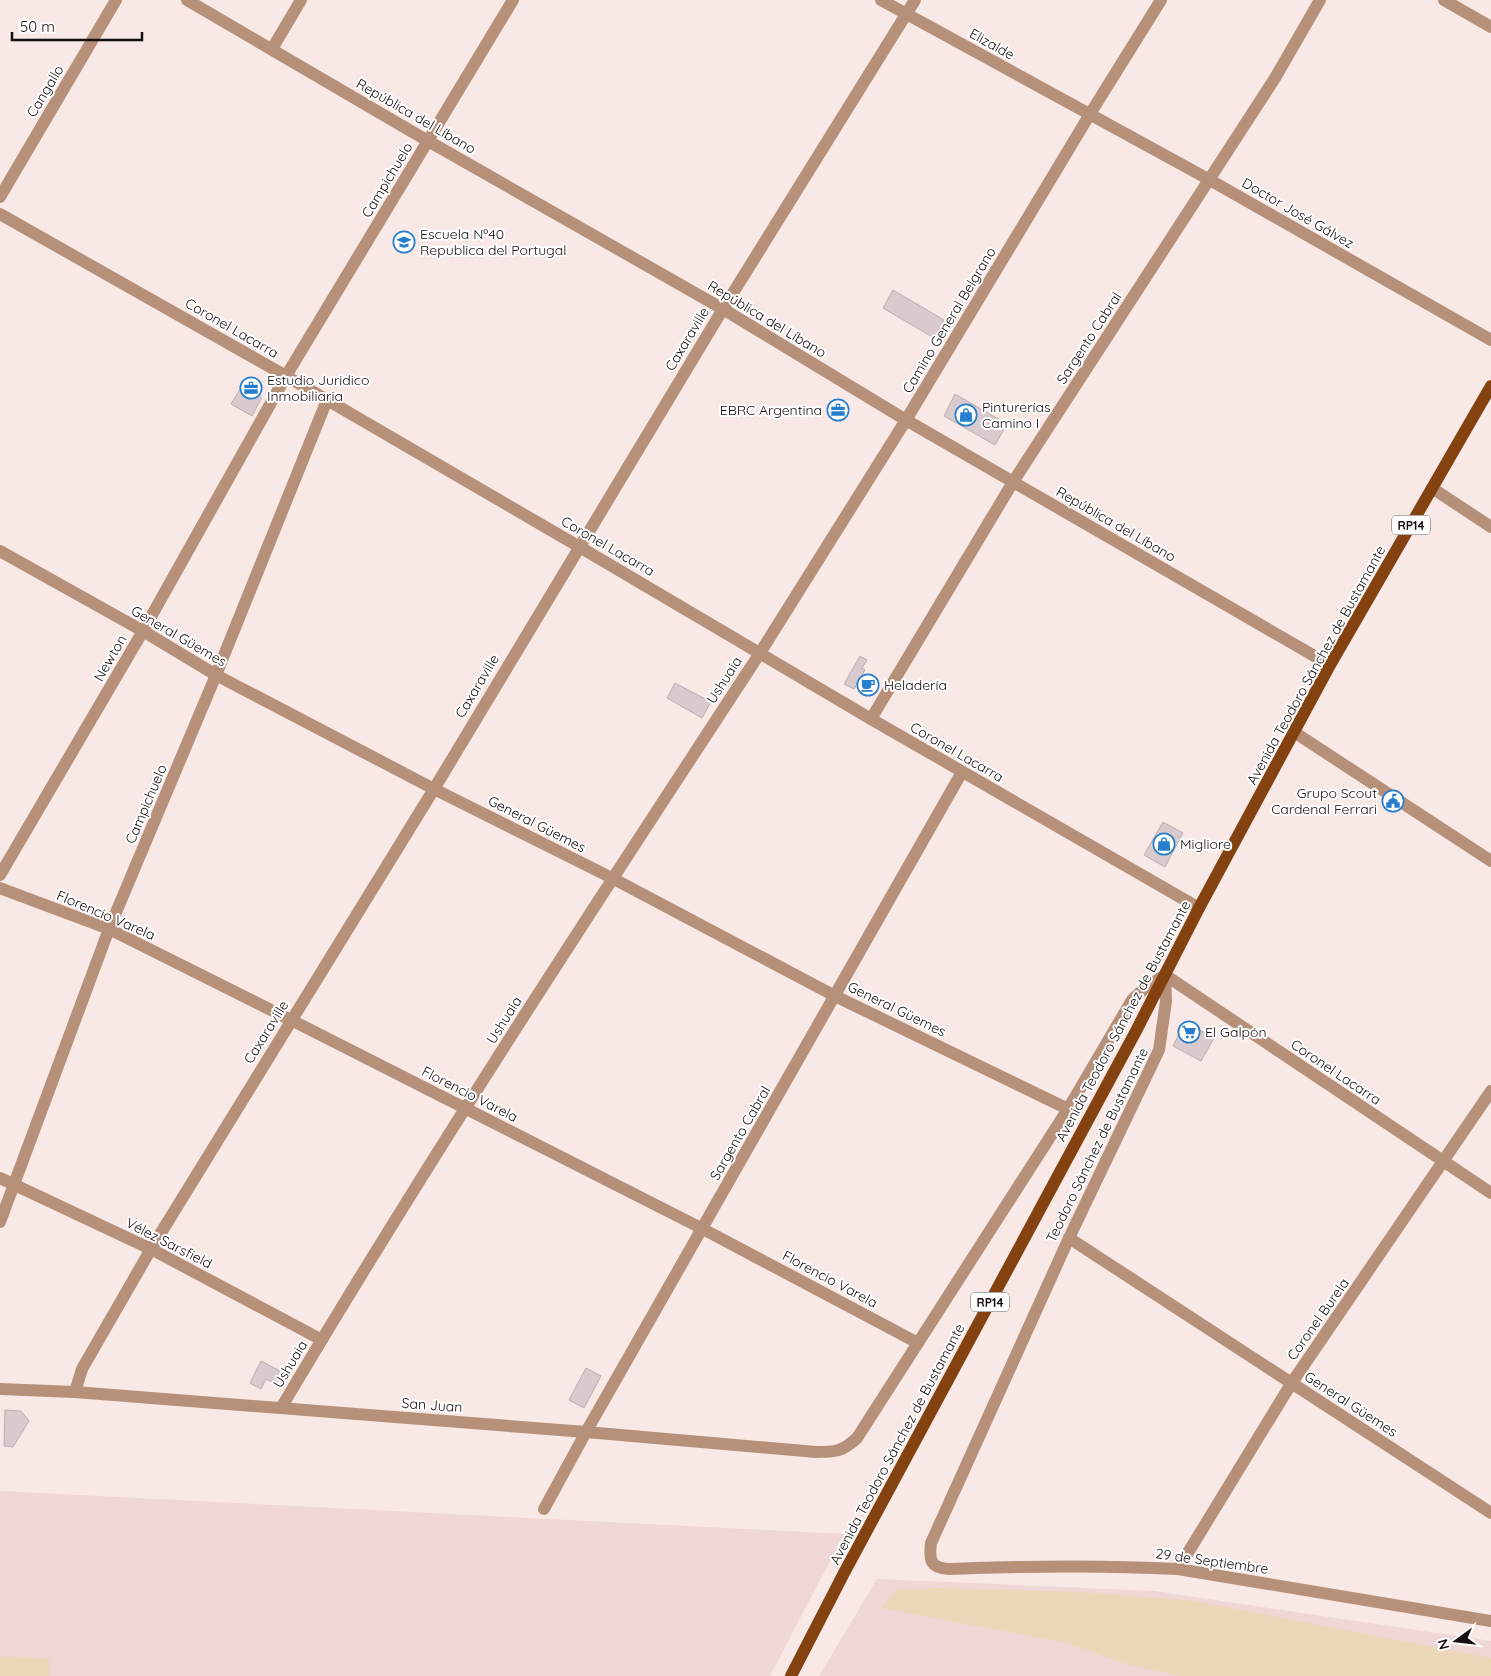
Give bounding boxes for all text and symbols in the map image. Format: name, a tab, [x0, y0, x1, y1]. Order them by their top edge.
scale bar	[12, 10, 142, 42]
text: 50 m	[20, 17, 55, 36]
street label: Elizalde	[966, 24, 1018, 64]
street label: Cangallo	[22, 62, 68, 120]
street label: República del Líbano	[353, 74, 479, 158]
street label: Campichuelo	[358, 139, 416, 221]
street label: Doctor José Gálvez	[1239, 174, 1357, 252]
place label: Escuela Nº40 Republica del Portugal	[420, 225, 566, 259]
school or university icon: Escuela Nº40 Republica del Portugal	[392, 230, 416, 254]
street label: Camino General Belgrano	[898, 244, 1000, 396]
street label: República del Líbano	[704, 276, 830, 362]
street label: Sargento Cabral	[1053, 289, 1125, 387]
street label: Coronel Lacarra	[182, 294, 282, 362]
street label: Caxaraville	[661, 304, 713, 374]
place label: Estudio Juridico Inmobiliaria	[267, 371, 370, 405]
office icon: Estudio Juridico Inmobiliaria	[239, 376, 263, 400]
office icon: EBRC Argentina	[826, 398, 850, 422]
place label: Pinturerías Camino I	[982, 398, 1051, 432]
place label: EBRC Argentina	[720, 401, 822, 419]
shop icon: Pinturerías Camino I	[954, 403, 978, 427]
street label: República del Líbano	[1053, 482, 1179, 566]
street label: Coronel Lacarra	[558, 512, 658, 580]
road number: RP14	[1392, 516, 1430, 534]
street label: Avenida Teodoro Sánchez de Bustamante	[1243, 542, 1389, 788]
street label: General Güemes	[128, 601, 230, 671]
street label: Newton	[90, 632, 130, 684]
street label: Caxaraville	[451, 651, 503, 721]
street label: Ushuaia	[702, 653, 746, 707]
cafe icon: Heladería	[856, 673, 880, 697]
place label: Heladería	[884, 676, 947, 694]
street label: Coronel Lacarra	[907, 718, 1007, 786]
street label: Campichuelo	[121, 762, 171, 846]
place label: Grupo Scout Cardenal Ferrari	[1271, 784, 1377, 818]
public building icon: Grupo Scout Cardenal Ferrari	[1381, 789, 1405, 813]
street label: General Güemes	[485, 792, 589, 856]
shop icon: Migliore	[1152, 832, 1176, 856]
place label: Migliore	[1180, 835, 1231, 853]
street label: Florencio Varela	[54, 886, 158, 944]
street label: Avenida Teodoro Sánchez de Bustamante	[1052, 898, 1194, 1144]
street label: General Güemes	[845, 977, 949, 1041]
street label: Ushuaia	[482, 993, 526, 1047]
street label: Caxaraville	[240, 997, 292, 1067]
supermarket icon: El Galpón	[1177, 1020, 1201, 1044]
place label: El Galpón	[1205, 1023, 1267, 1041]
street label: Coronel Lacarra	[1287, 1035, 1385, 1109]
street label: Teodoro Sánchez de Bustamante	[1042, 1045, 1152, 1245]
street label: Florencio Varela	[419, 1062, 521, 1126]
street label: Sargento Cabral	[706, 1083, 774, 1183]
street label: Vélez Sarsfield	[123, 1214, 215, 1272]
street label: Florencio Varela	[779, 1246, 881, 1312]
street label: Coronel Burela	[1283, 1275, 1353, 1363]
road number: RP14	[971, 1292, 1009, 1311]
street label: Avenida Teodoro Sánchez de Bustamante	[826, 1320, 968, 1568]
street label: Ushuaia	[269, 1337, 311, 1391]
street label: General Güemes	[1301, 1367, 1401, 1441]
street label: San Juan	[401, 1394, 463, 1416]
street label: 29 de Septiembre	[1154, 1544, 1270, 1578]
north arrow	[1431, 1616, 1481, 1666]
text: N	[1433, 1637, 1453, 1652]

